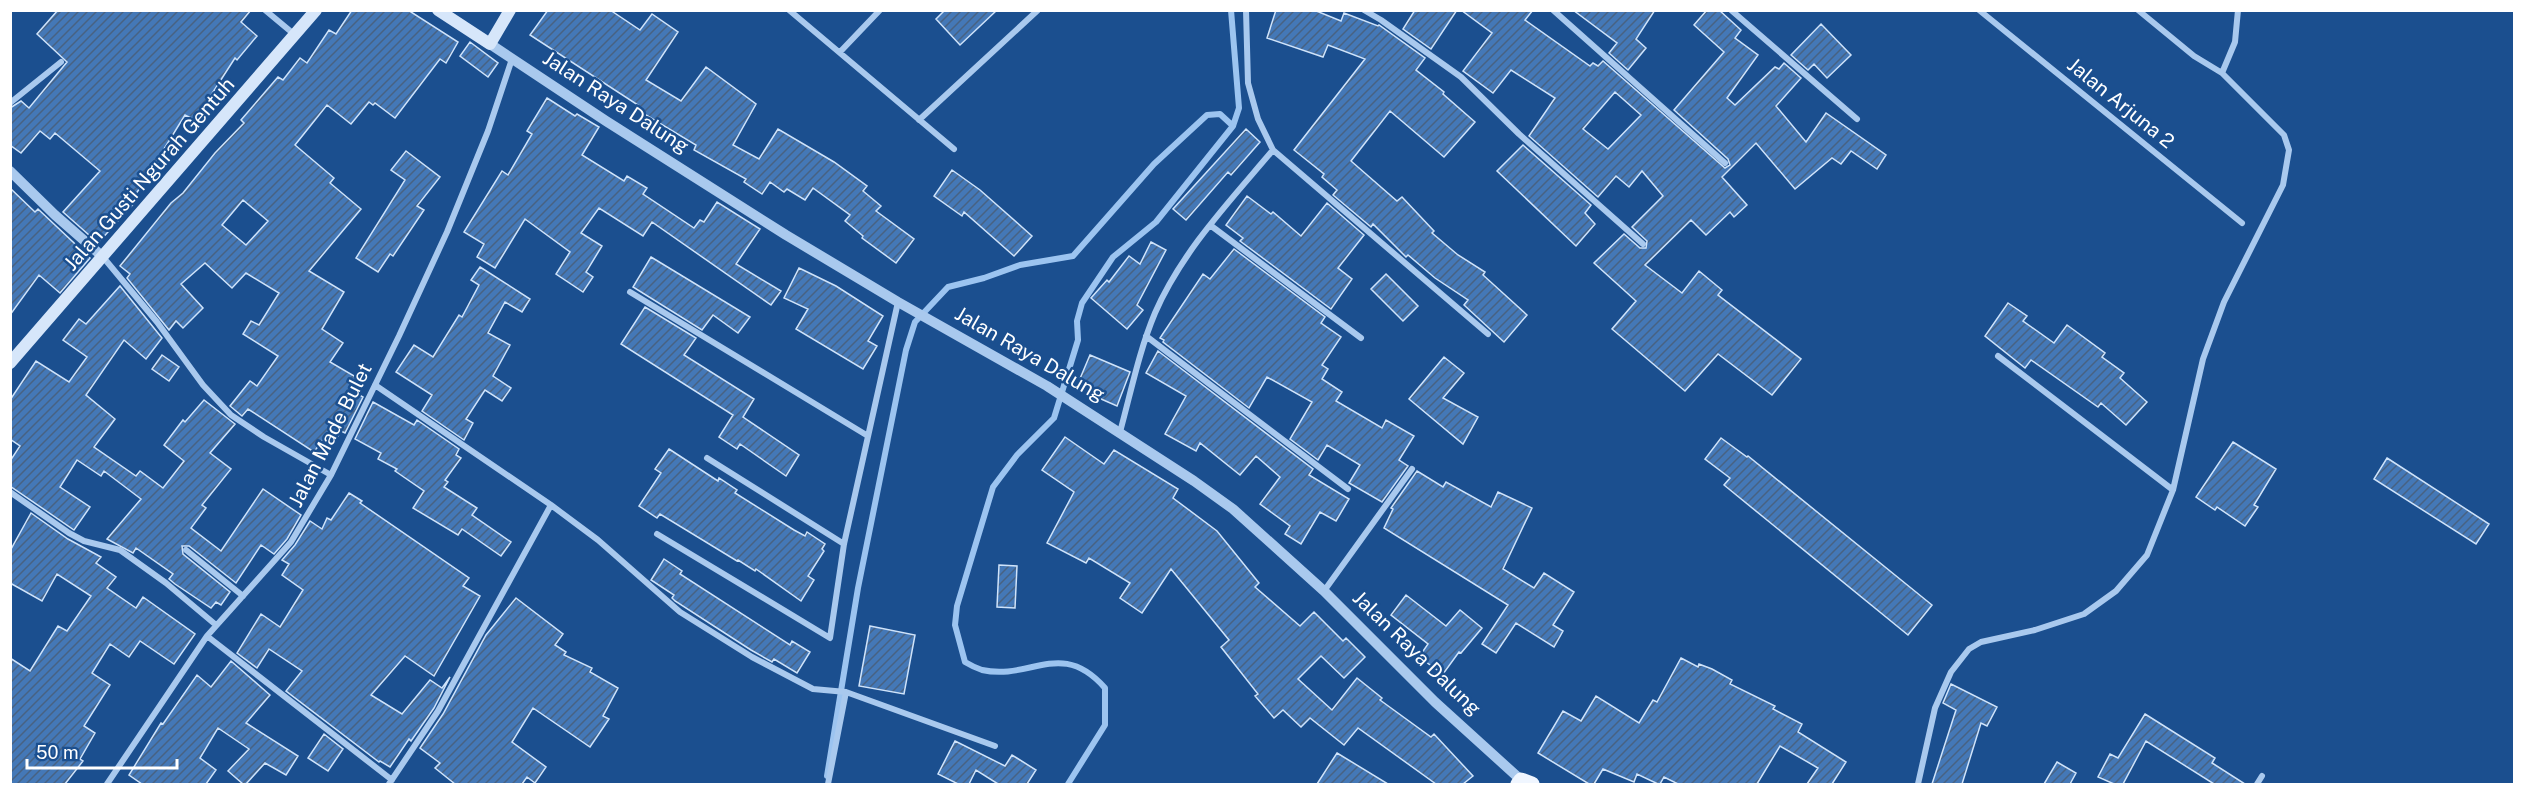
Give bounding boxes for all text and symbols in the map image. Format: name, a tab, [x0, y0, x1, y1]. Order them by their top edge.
street label: Jalan Raya Dalung	[539, 46, 693, 158]
street label: Jalan Arjuna 2	[2063, 53, 2179, 153]
street label: Jalan Gusti Ngurah Gentuh	[59, 73, 239, 275]
street label: Jalan Raya Dalung	[951, 301, 1109, 407]
street label: Jalan Made Bulet	[283, 359, 377, 511]
street label: Jalan Raya Dalung	[1348, 586, 1486, 720]
scale bar	[27, 732, 177, 770]
text: 50 m	[36, 742, 79, 763]

